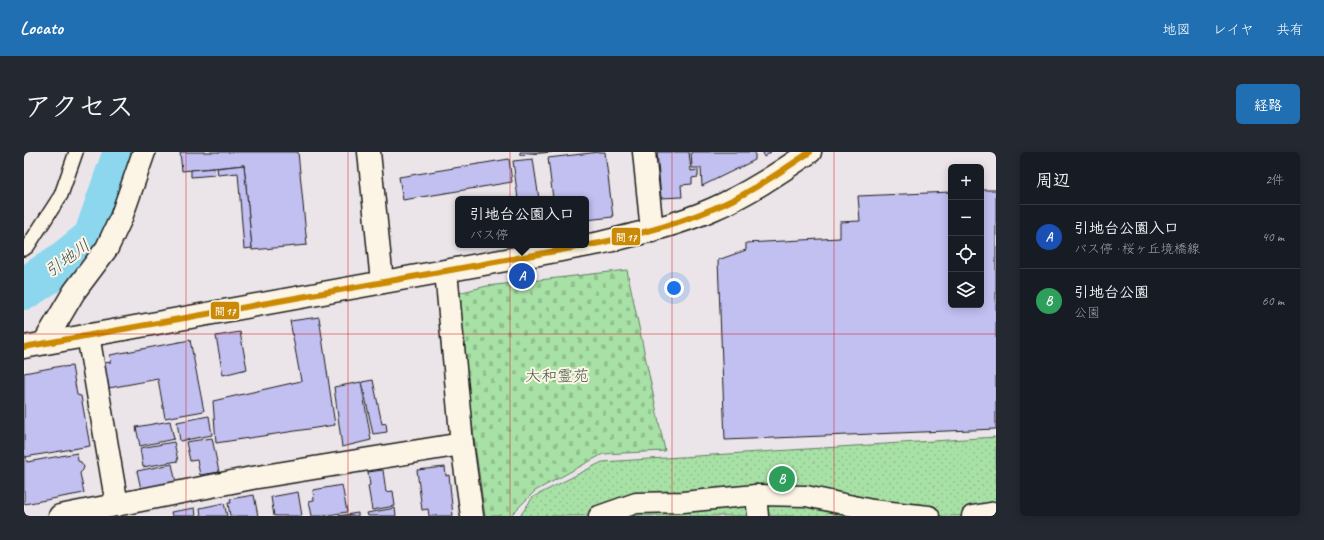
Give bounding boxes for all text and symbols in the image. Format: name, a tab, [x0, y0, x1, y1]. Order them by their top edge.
text: Locato	[20, 16, 63, 40]
text: 地図	[1163, 21, 1191, 38]
text: レイヤ	[1213, 21, 1254, 38]
text: 共有	[1276, 21, 1304, 38]
button: 経路	[1236, 84, 1300, 124]
text: アクセス	[24, 89, 134, 124]
map controls	[948, 164, 984, 308]
button: +	[948, 164, 984, 200]
text: 周辺	[1036, 170, 1070, 191]
text: 2件	[1265, 172, 1284, 188]
popup	[455, 196, 589, 248]
button: −	[948, 200, 984, 236]
text: 引地台公園入口	[469, 205, 575, 224]
text: 引地台公園入口	[1074, 219, 1179, 238]
text: バス停	[469, 227, 509, 243]
line badge: 間17	[611, 227, 641, 246]
text: A	[1046, 229, 1052, 245]
text: 40 m	[1262, 229, 1284, 245]
text: 間17	[616, 230, 638, 244]
water label: 引地川	[40, 235, 94, 282]
button: locate	[948, 236, 984, 272]
text: バス停 · 桜ヶ丘境橋線	[1074, 241, 1200, 257]
pin: A	[509, 261, 535, 291]
button: layers	[948, 272, 984, 308]
your location	[664, 278, 684, 298]
text: 引地台公園	[1074, 283, 1149, 302]
text: B	[1046, 293, 1052, 309]
text: 60 m	[1262, 293, 1284, 309]
line badge: 間17	[210, 301, 240, 320]
text: 間17	[215, 304, 237, 318]
text: 公園	[1074, 305, 1100, 321]
park label: 大和霊苑	[525, 366, 589, 386]
pin: B	[769, 464, 795, 494]

